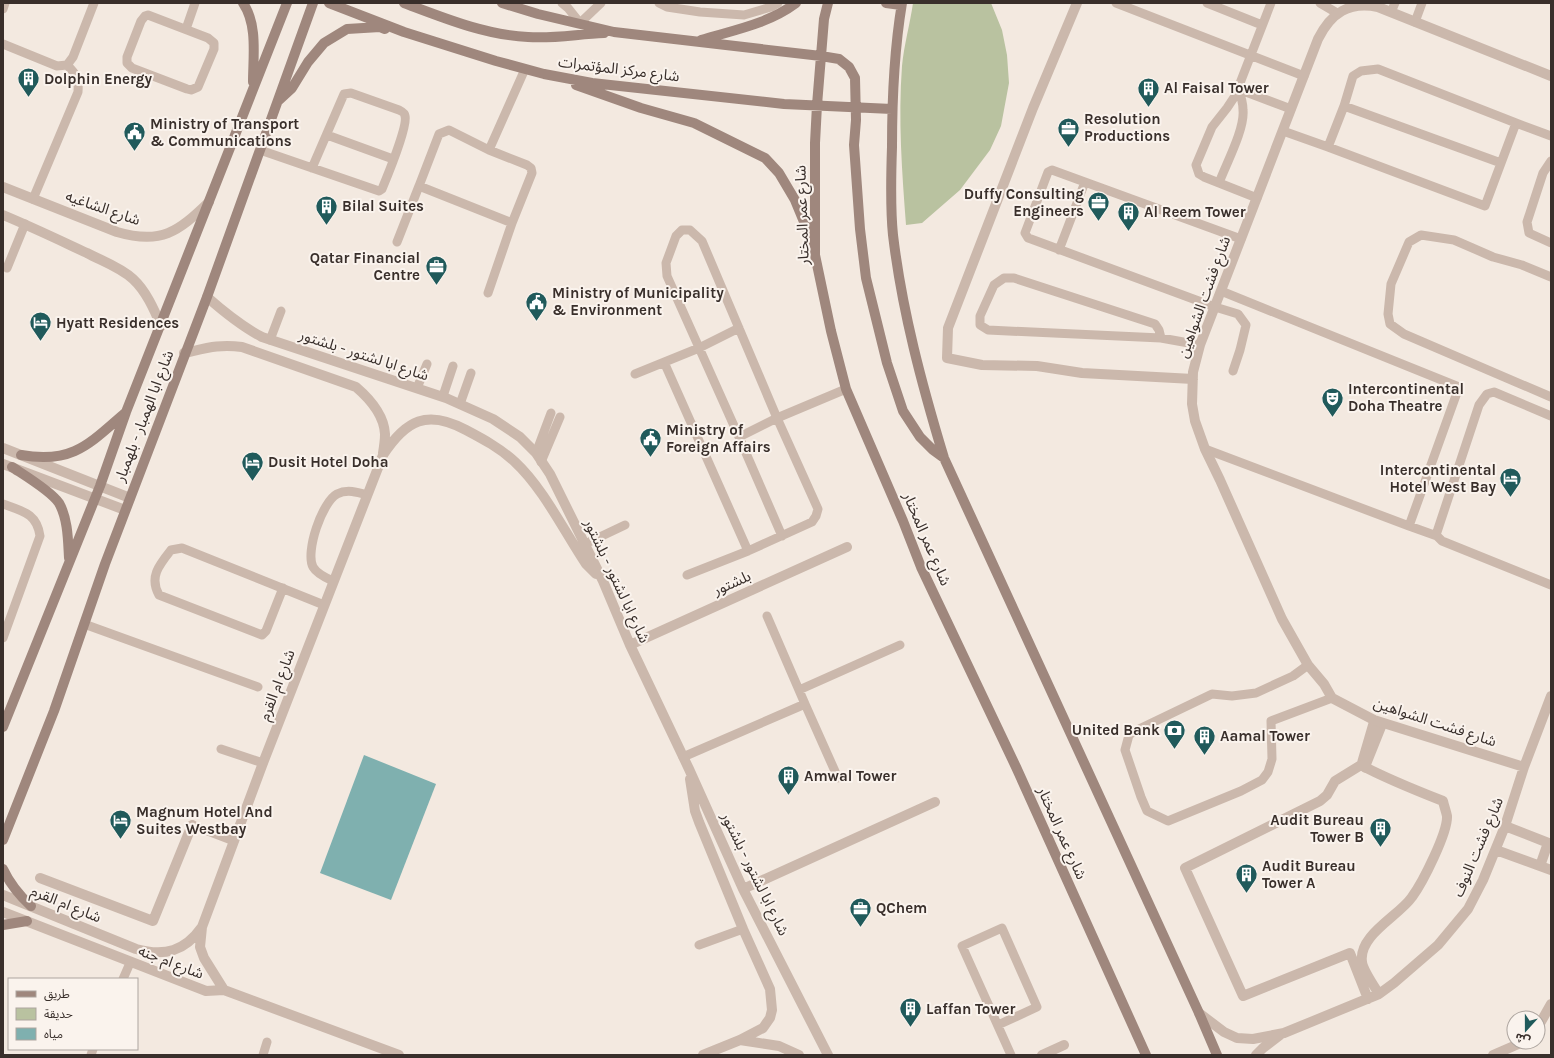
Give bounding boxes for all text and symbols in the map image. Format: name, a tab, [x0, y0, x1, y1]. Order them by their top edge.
street label: شارع مركز المؤتمرات	[557, 53, 681, 88]
building icon: Dolphin Energy	[15, 66, 41, 99]
place label: Dolphin Energy	[44, 70, 153, 88]
building icon: Al Faisal Tower	[1136, 75, 1162, 108]
place label: Al Faisal Tower	[1164, 79, 1269, 97]
place label: Resolution Productions	[1084, 110, 1170, 145]
place label: Ministry of Transport & Communications	[150, 115, 299, 150]
office icon: Resolution Productions	[1055, 115, 1081, 148]
public building icon: Ministry of Transport & Communications	[122, 120, 148, 153]
street label: شارع عمر المختار	[791, 165, 816, 266]
place label: Duffy Consulting Engineers	[964, 185, 1084, 220]
street label: شارع الشاغيه	[62, 187, 143, 232]
office icon: Duffy Consulting Engineers	[1086, 190, 1112, 223]
building icon: Bilal Suites	[313, 193, 339, 226]
place label: Bilal Suites	[342, 197, 424, 215]
building icon: Al Reem Tower	[1116, 199, 1142, 232]
place label: Al Reem Tower	[1144, 203, 1246, 221]
street label: شارع فشت الشواهين	[1174, 233, 1237, 361]
place label: Qatar Financial Centre	[310, 249, 420, 284]
office icon: Qatar Financial Centre	[423, 254, 449, 287]
place label: Ministry of Municipality & Environment	[552, 284, 724, 319]
public building icon: Ministry of Municipality & Environment	[524, 289, 550, 322]
hotel icon: Hyatt Residences	[27, 310, 53, 343]
place label: Hyatt Residences	[56, 314, 179, 332]
street label: شارع ابا لشتور - بلشتور	[295, 325, 431, 387]
street label: شارع ابا الهمبار - بلهمبار	[110, 348, 180, 486]
place label: Intercontinental Doha Theatre	[1348, 380, 1464, 415]
theatre icon: Intercontinental Doha Theatre	[1320, 385, 1346, 418]
place label: Ministry of Foreign Affairs	[666, 421, 771, 456]
public building icon: Ministry of Foreign Affairs	[638, 426, 664, 459]
hotel icon: Dusit Hotel Doha	[240, 449, 266, 482]
place label: Dusit Hotel Doha	[268, 453, 388, 471]
place label: Intercontinental Hotel West Bay	[1380, 461, 1496, 496]
hotel icon: Intercontinental Hotel West Bay	[1498, 466, 1524, 499]
street label: شارع عمر المختار	[896, 489, 955, 590]
street label: شارع ابا لشتور - بلشتور	[577, 515, 654, 647]
street label: بلشتور	[709, 567, 754, 600]
street label: شارع ام القرم	[255, 647, 302, 724]
street label: شارع فشت الشواهين	[1370, 694, 1499, 753]
bank icon: United Bank	[1162, 717, 1188, 750]
place label: United Bank	[1072, 721, 1160, 739]
building icon: Aamal Tower	[1192, 723, 1218, 756]
place label: Aamal Tower	[1220, 727, 1310, 745]
building icon: Amwal Tower	[775, 763, 801, 796]
place label: Amwal Tower	[804, 767, 897, 785]
street label: شارع عمر المختار	[1030, 783, 1091, 884]
street label: شارع فشت النوف	[1449, 794, 1510, 901]
place label: Magnum Hotel And Suites Westbay	[136, 803, 273, 838]
hotel icon: Magnum Hotel And Suites Westbay	[108, 808, 134, 841]
street label: شارع ابا لشتور - بلشتور	[714, 808, 793, 940]
place label: Audit Bureau Tower B	[1270, 811, 1364, 846]
building icon: Audit Bureau Tower B	[1367, 816, 1393, 849]
place label: Audit Bureau Tower A	[1262, 857, 1356, 892]
building icon: Audit Bureau Tower A	[1234, 862, 1260, 895]
street label: شارع ام القرم	[27, 882, 104, 929]
office icon: QChem	[847, 895, 873, 928]
place label: QChem	[876, 899, 927, 917]
street label: شارع ام جنه	[135, 941, 206, 986]
legend	[8, 978, 138, 1050]
text: طريق	[44, 987, 70, 1002]
building icon: Laffan Tower	[897, 996, 923, 1029]
place label: Laffan Tower	[926, 1000, 1016, 1018]
text: حديقة	[44, 1007, 73, 1021]
north arrow	[1506, 1010, 1546, 1050]
text: مياه	[44, 1027, 63, 1041]
text: ش	[1513, 1030, 1532, 1048]

